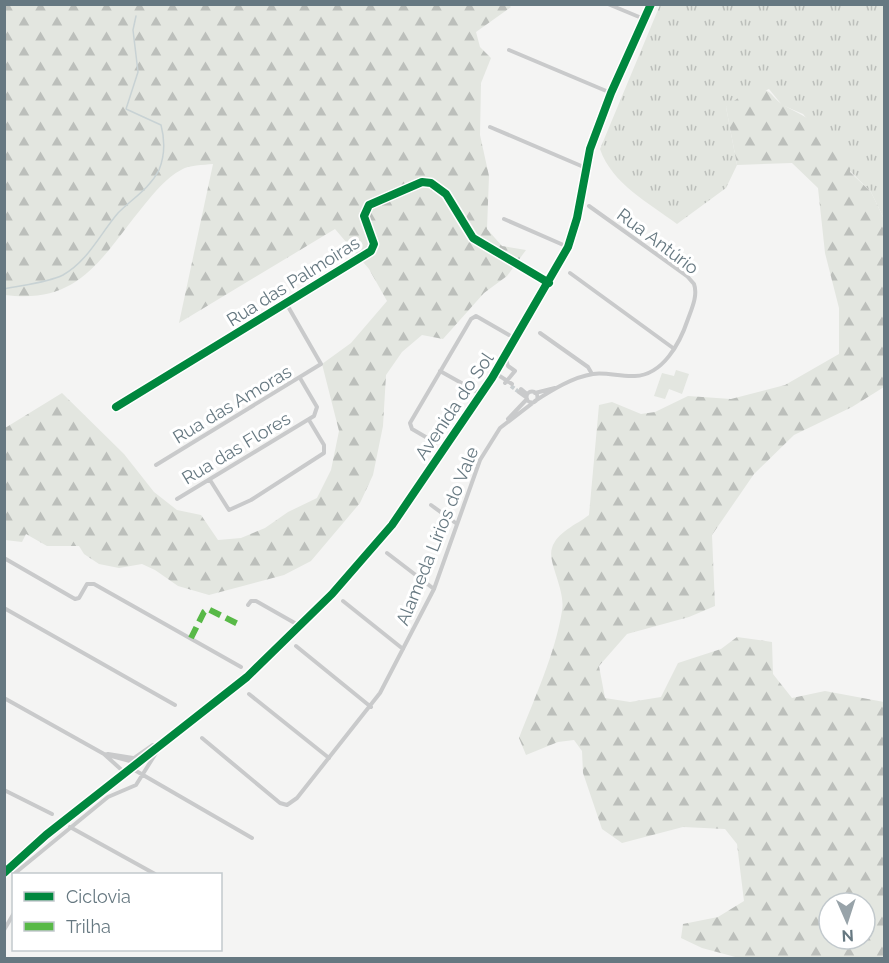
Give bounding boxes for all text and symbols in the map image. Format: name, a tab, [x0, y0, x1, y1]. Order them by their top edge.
street label: Rua Antúrio	[613, 204, 703, 279]
street label: Rua das Palmoiras	[223, 231, 364, 330]
street label: Avenida do Sol	[410, 348, 498, 463]
street label: Rua das Amoras	[169, 360, 295, 448]
street label: Rua das Flores	[178, 407, 294, 489]
street label: Alameda Lírios do Vale	[392, 443, 483, 628]
legend	[12, 873, 222, 951]
text: Ciclovia	[66, 886, 131, 907]
north arrow	[817, 891, 877, 951]
text: Trilha	[66, 916, 111, 937]
text: N	[841, 926, 854, 945]

